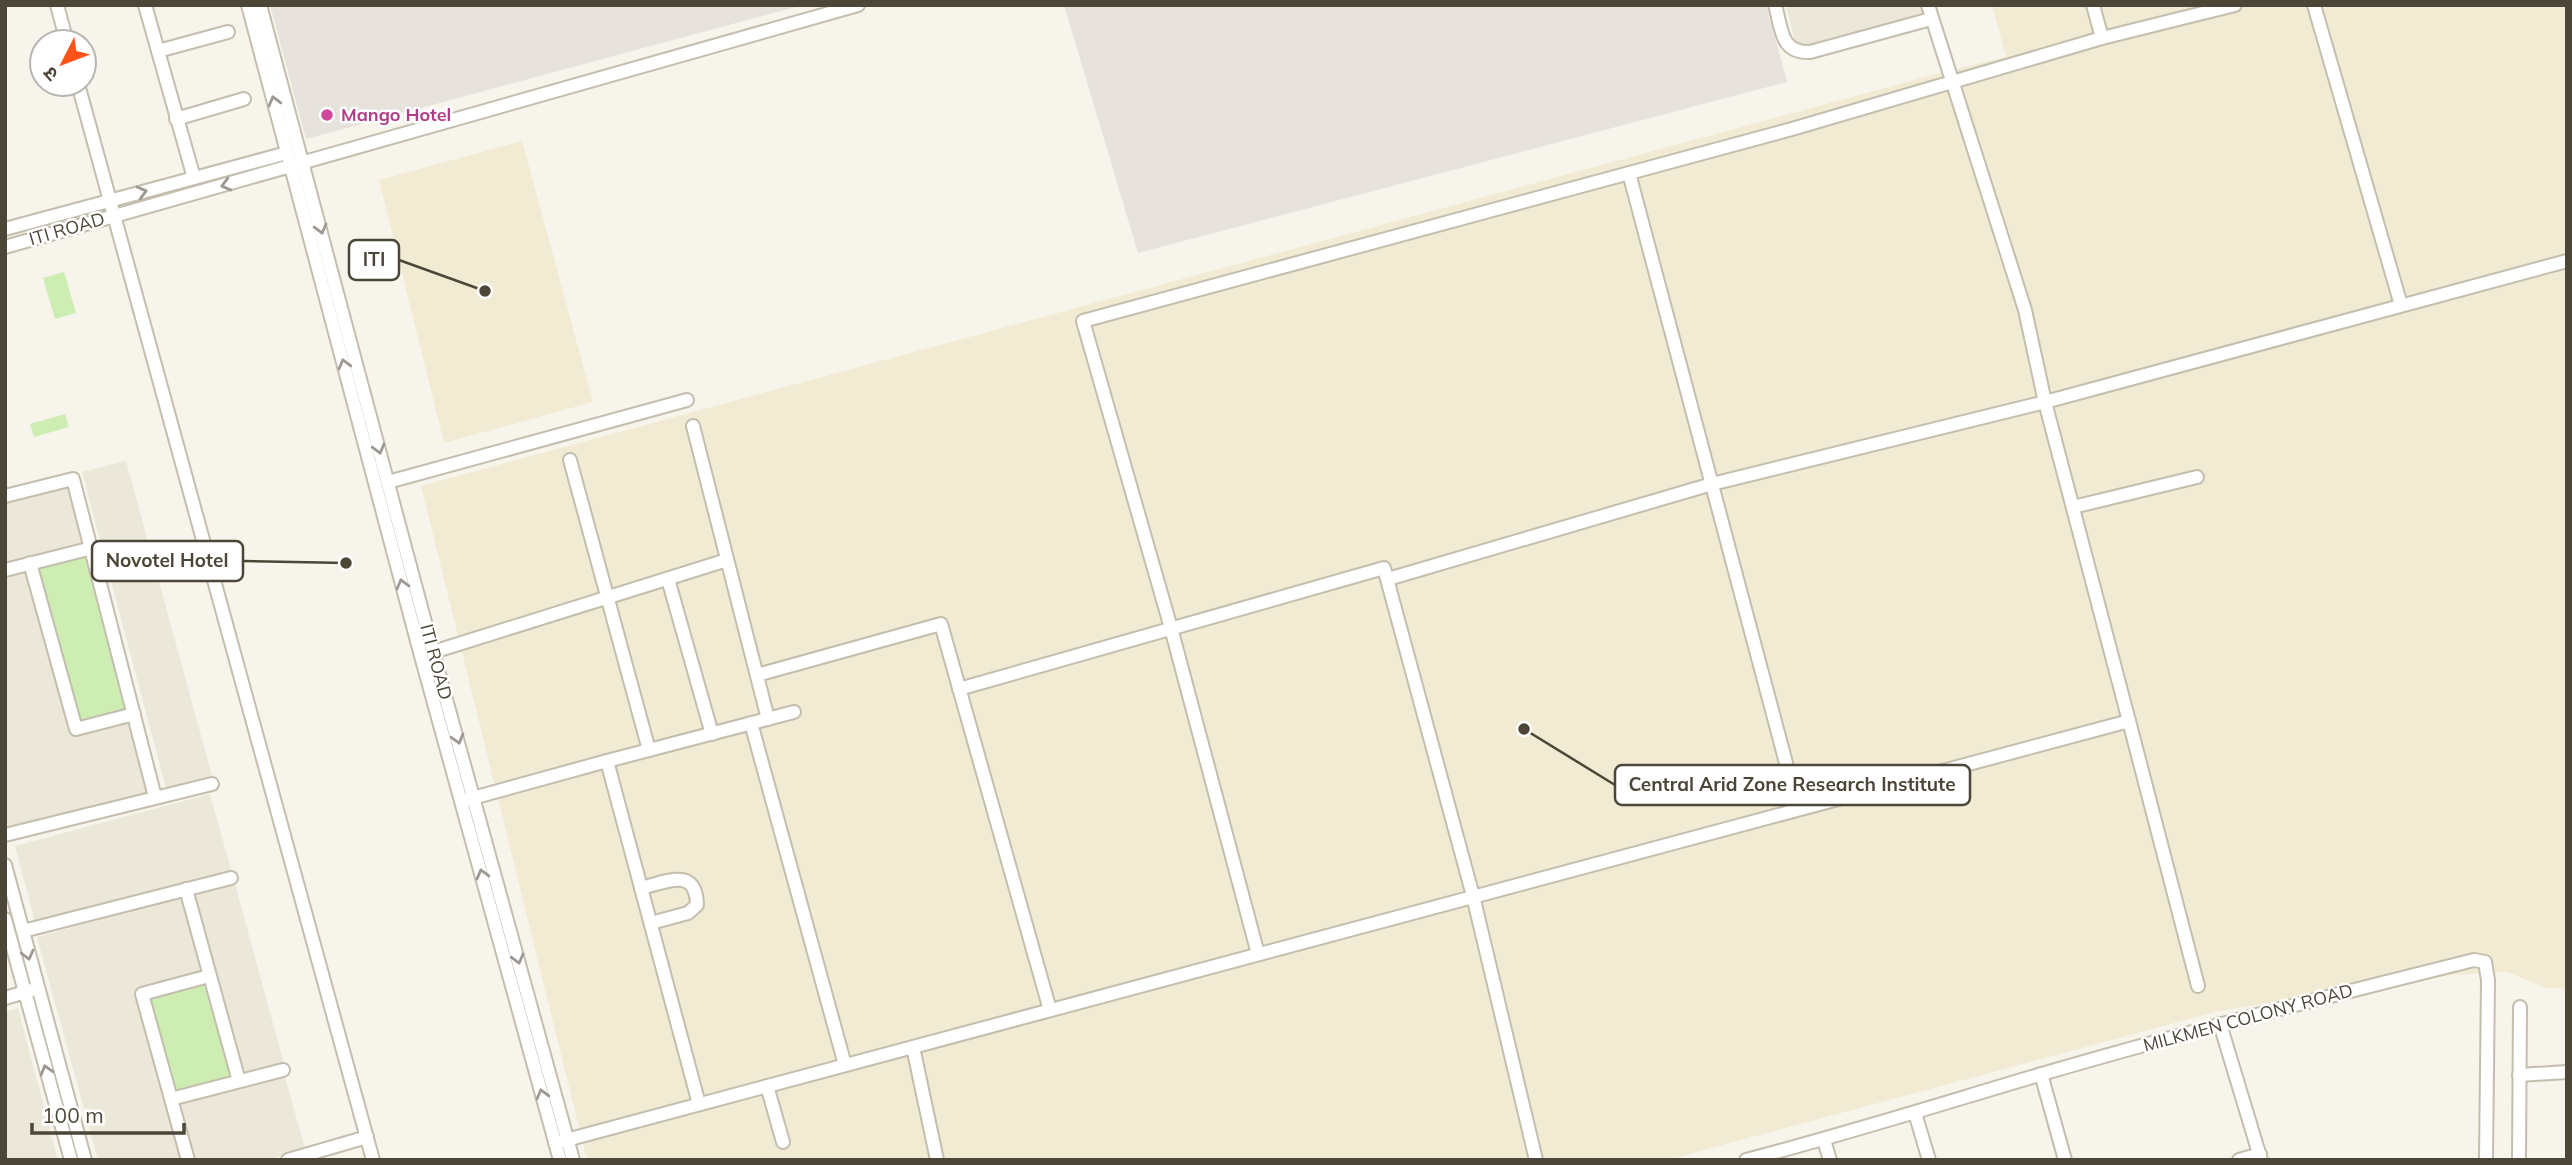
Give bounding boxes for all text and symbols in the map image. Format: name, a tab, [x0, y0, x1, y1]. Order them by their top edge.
north arrow	[28, 28, 98, 98]
text: उ	[37, 62, 63, 87]
one-way arrow	[268, 96, 282, 108]
place label: Mango Hotel	[341, 103, 451, 126]
marker: Mango Hotel	[319, 107, 335, 123]
one-way arrow	[220, 177, 232, 192]
one-way arrow	[136, 186, 148, 200]
street label: ITI ROAD	[26, 207, 107, 250]
one-way arrow	[313, 223, 327, 235]
callout: ITI	[349, 240, 399, 280]
text: ITI	[363, 247, 385, 271]
one-way arrow	[338, 358, 352, 370]
one-way arrow	[371, 443, 385, 455]
callout: Novotel Hotel	[92, 541, 243, 581]
text: Novotel Hotel	[106, 548, 228, 572]
one-way arrow	[396, 578, 411, 590]
street label: ITI ROAD	[415, 621, 458, 702]
one-way arrow	[450, 733, 464, 745]
callout: Central Arid Zone Research Institute	[1615, 765, 1970, 805]
text: Central Arid Zone Research Institute	[1628, 772, 1956, 796]
one-way arrow	[476, 869, 490, 881]
one-way arrow	[20, 949, 35, 961]
one-way arrow	[510, 952, 525, 964]
street label: MILKMEN COLONY ROAD	[2140, 978, 2355, 1057]
one-way arrow	[40, 1065, 54, 1077]
one-way arrow	[536, 1088, 550, 1100]
scale bar	[32, 1092, 184, 1136]
text: 100 m	[42, 1102, 104, 1128]

